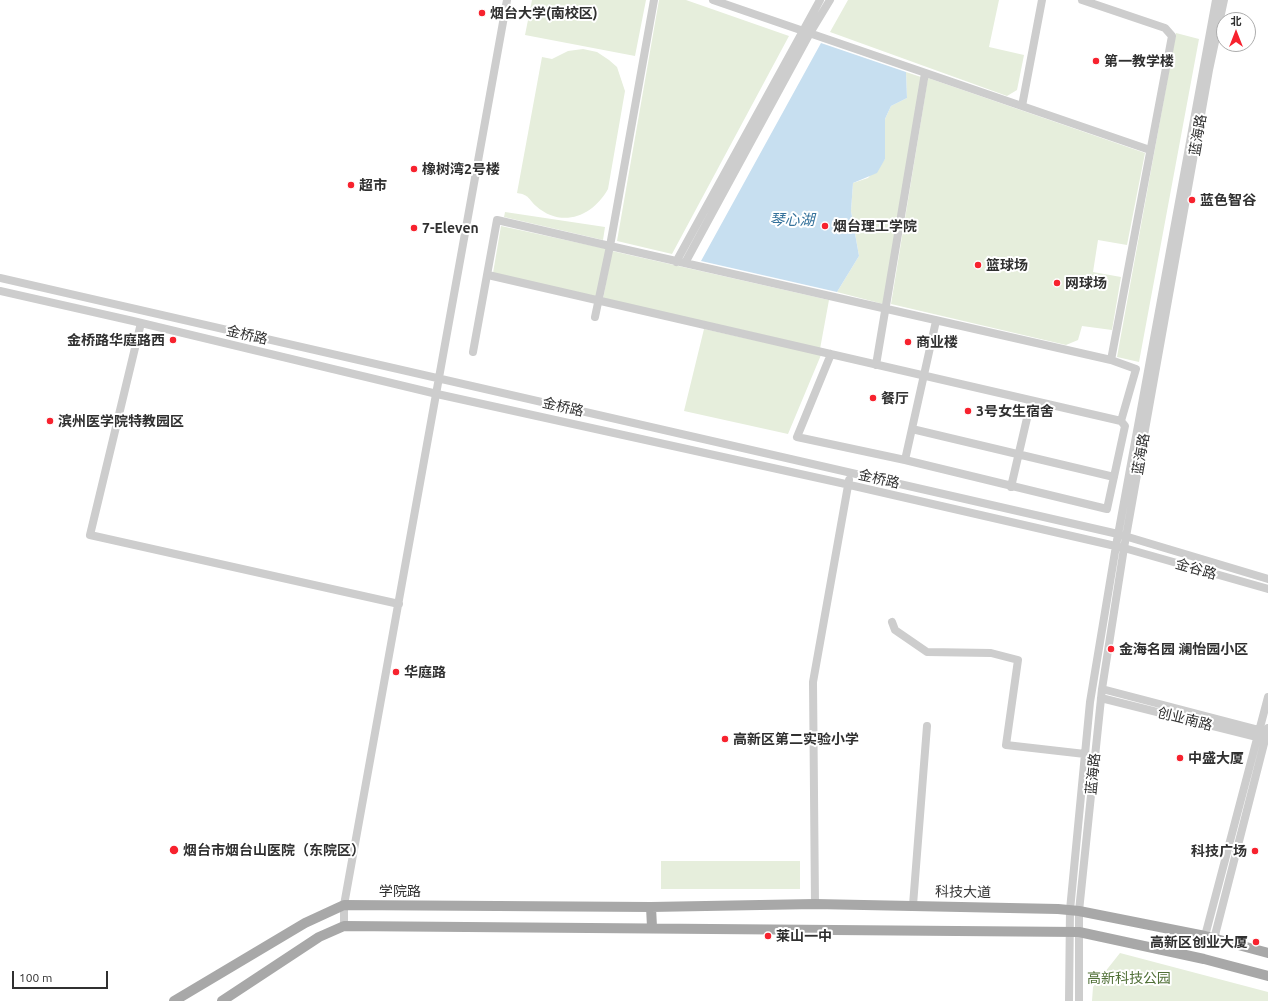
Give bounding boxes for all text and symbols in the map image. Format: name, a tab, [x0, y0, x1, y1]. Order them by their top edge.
place label: 烟台大学(南校区)	[490, 5, 598, 21]
marker: 烟台大学(南校区)	[477, 8, 487, 18]
north arrow	[1216, 12, 1256, 52]
text: 北	[1231, 15, 1242, 27]
place label: 第一教学楼	[1104, 53, 1174, 69]
marker: 第一教学楼	[1091, 56, 1101, 66]
street label: 蓝海路	[1186, 113, 1210, 157]
place label: 橡树湾2号楼	[422, 161, 500, 177]
marker: 橡树湾2号楼	[409, 164, 419, 174]
place label: 超市	[359, 177, 387, 193]
marker: 超市	[346, 180, 356, 190]
place label: 蓝色智谷	[1200, 192, 1256, 208]
marker: 蓝色智谷	[1187, 195, 1197, 205]
water label: 琴心湖	[770, 211, 814, 229]
place label: 烟台理工学院	[833, 218, 917, 234]
place label: 7-Eleven	[422, 220, 479, 236]
marker: 烟台理工学院	[820, 221, 830, 231]
marker: 7-Eleven	[409, 223, 419, 233]
place label: 篮球场	[986, 257, 1028, 273]
marker: 篮球场	[973, 260, 983, 270]
place label: 网球场	[1065, 275, 1107, 291]
marker: 网球场	[1052, 278, 1062, 288]
street label: 金桥路	[225, 322, 269, 348]
place label: 金桥路华庭路西	[67, 332, 165, 348]
place label: 商业楼	[916, 334, 958, 350]
marker: 金桥路华庭路西	[168, 335, 178, 345]
marker: 商业楼	[903, 337, 913, 347]
place label: 餐厅	[881, 390, 909, 406]
marker: 餐厅	[868, 393, 878, 403]
street label: 金桥路	[541, 394, 585, 420]
place label: 3号女生宿舍	[976, 403, 1054, 419]
marker: 3号女生宿舍	[963, 406, 973, 416]
place label: 滨州医学院特教园区	[58, 413, 184, 429]
marker: 滨州医学院特教园区	[45, 416, 55, 426]
street label: 蓝海路	[1129, 432, 1153, 476]
street label: 金桥路	[857, 466, 901, 492]
street label: 金谷路	[1173, 555, 1219, 583]
place label: 金海名园 澜怡园小区	[1119, 641, 1248, 657]
marker: 金海名园 澜怡园小区	[1106, 644, 1116, 654]
place label: 华庭路	[404, 664, 446, 680]
marker: 华庭路	[391, 667, 401, 677]
street label: 创业南路	[1156, 704, 1214, 734]
place label: 高新区第二实验小学	[733, 731, 859, 747]
marker: 高新区第二实验小学	[720, 734, 730, 744]
place label: 中盛大厦	[1188, 750, 1244, 766]
street label: 蓝海路	[1082, 752, 1104, 796]
marker: 中盛大厦	[1175, 753, 1185, 763]
place label: 烟台市烟台山医院（东院区）	[183, 842, 365, 858]
place label: 科技广场	[1191, 843, 1247, 859]
marker: 烟台市烟台山医院（东院区）	[168, 844, 180, 856]
marker: 科技广场	[1250, 846, 1260, 856]
street label: 学院路	[379, 883, 421, 899]
street label: 科技大道	[935, 883, 991, 901]
place label: 莱山一中	[776, 928, 832, 944]
marker: 莱山一中	[763, 931, 773, 941]
place label: 高新区创业大厦	[1150, 934, 1248, 950]
marker: 高新区创业大厦	[1251, 937, 1261, 947]
scale bar	[14, 963, 110, 989]
park label: 高新科技公园	[1087, 970, 1171, 986]
text: 100 m	[19, 971, 52, 984]

